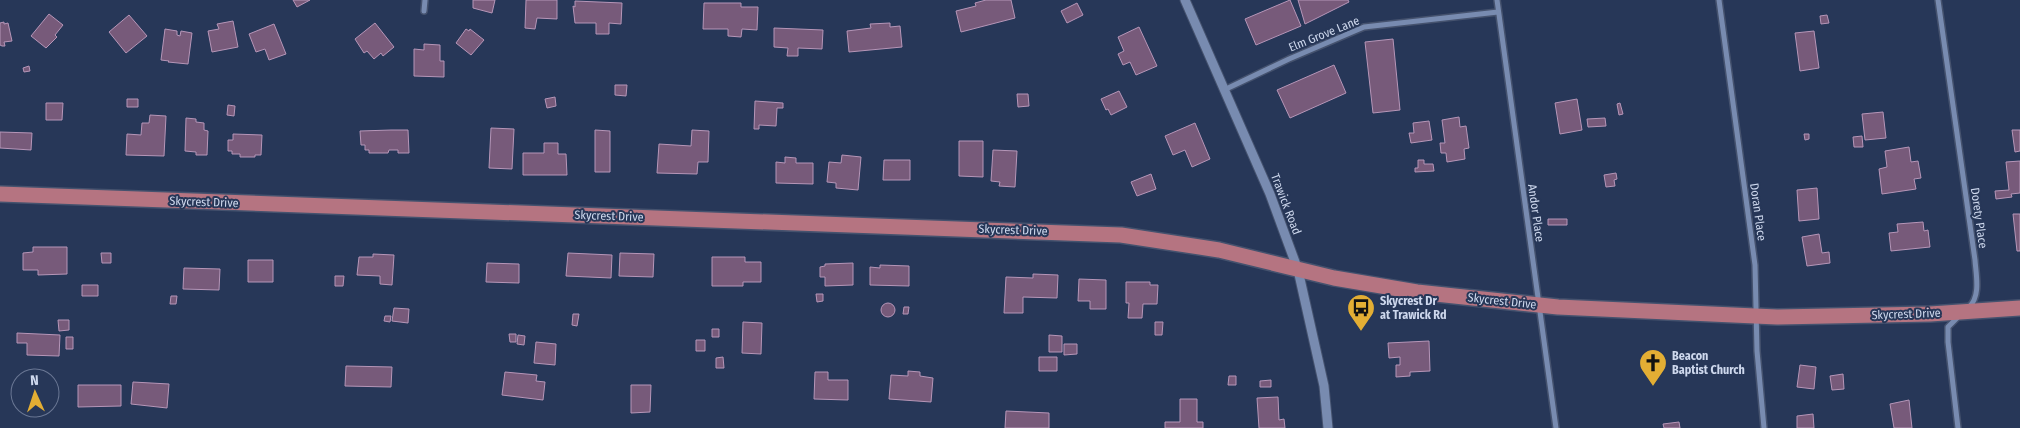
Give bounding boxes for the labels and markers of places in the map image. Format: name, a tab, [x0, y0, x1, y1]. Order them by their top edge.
bus stop icon: Skycrest Dr at Trawick Rd	[1346, 293, 1376, 332]
place label: Skycrest Dr at Trawick Rd	[1380, 294, 1446, 322]
church icon: Beacon Baptist Church	[1638, 348, 1668, 387]
place label: Beacon Baptist Church	[1672, 349, 1745, 377]

